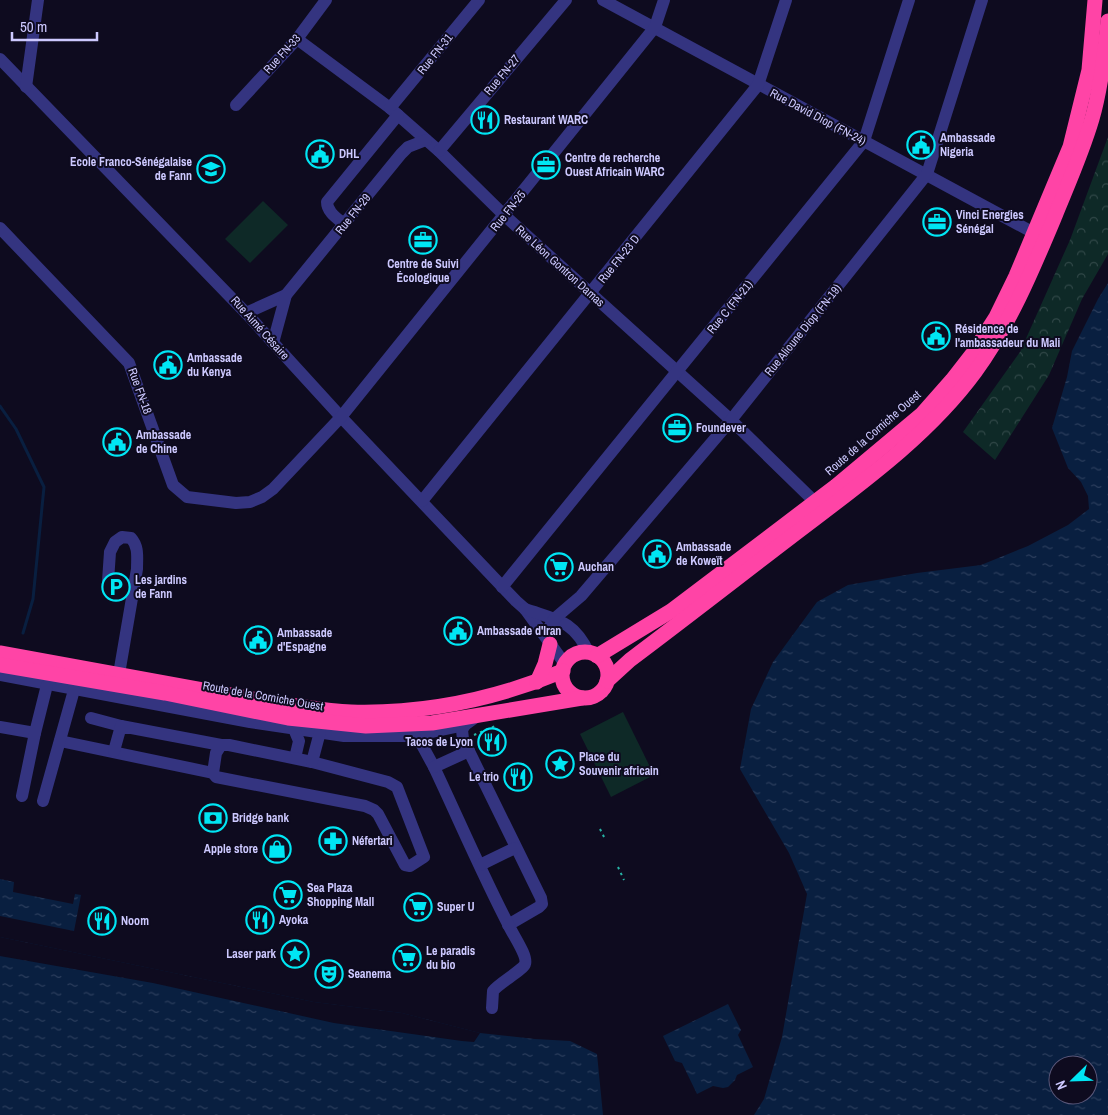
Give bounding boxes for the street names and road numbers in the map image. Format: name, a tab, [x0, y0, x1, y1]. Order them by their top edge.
street label: Rue FN-31	[414, 30, 457, 78]
street label: Rue FN-33	[260, 31, 304, 77]
street label: Rue FN-27	[480, 51, 524, 99]
street label: Rue David Diop (FN-24)	[767, 85, 869, 149]
street label: Rue FN-25	[487, 187, 530, 235]
street label: Rue FN-29	[332, 190, 374, 238]
street label: Rue Léon Gontron Damas	[512, 222, 608, 310]
street label: Rue FN-23 D	[595, 231, 643, 287]
street label: Rue C (FN-21)	[703, 277, 757, 337]
street label: Rue Alioune Diop (FN-19)	[761, 281, 845, 379]
street label: Rue Aimé Césaire	[227, 293, 293, 363]
street label: Rue FN-18	[124, 366, 156, 416]
street label: Route de la Corniche Ouest	[822, 387, 924, 479]
street label: Route de la Corniche Ouest	[202, 678, 325, 715]

